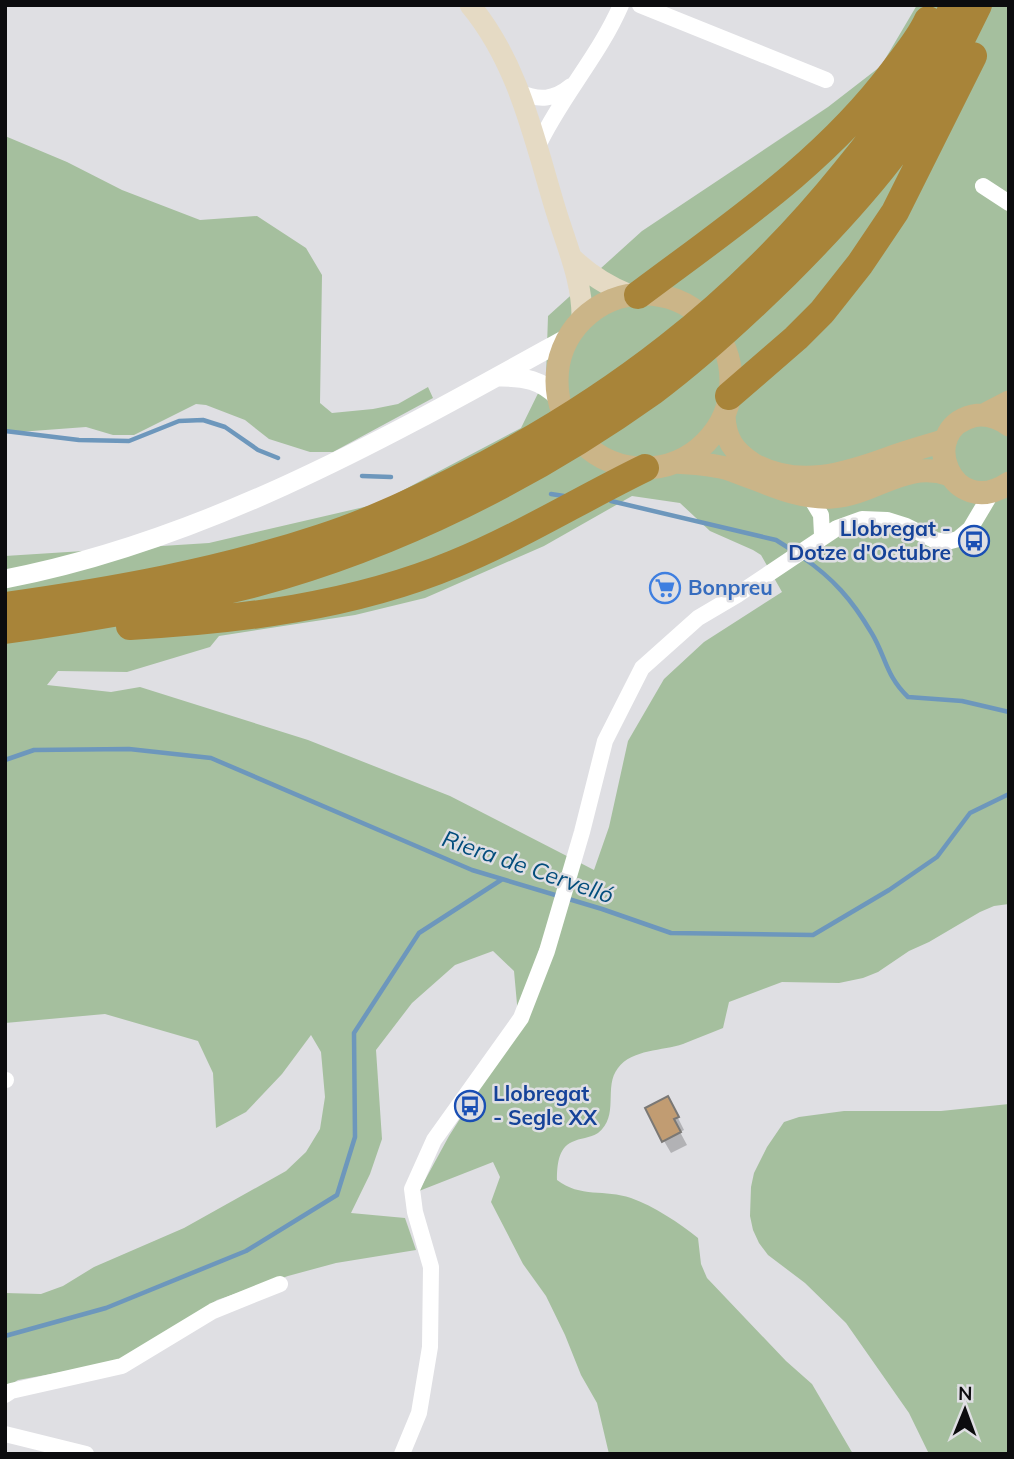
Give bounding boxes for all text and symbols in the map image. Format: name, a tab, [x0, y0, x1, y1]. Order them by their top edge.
place label: Llobregat - Dotze d'Octubre	[788, 515, 951, 565]
bus stop icon: Llobregat - Dotze d'Octubre	[957, 524, 991, 558]
supermarket icon: Bonpreu	[648, 571, 682, 605]
place label: Bonpreu	[688, 574, 773, 600]
water label: Riera de Cervelló	[439, 824, 618, 909]
place label: Llobregat - Segle XX	[493, 1080, 598, 1130]
bus stop icon: Llobregat - Segle XX	[453, 1089, 487, 1123]
north arrow	[930, 1375, 1000, 1445]
text: N	[958, 1381, 973, 1405]

